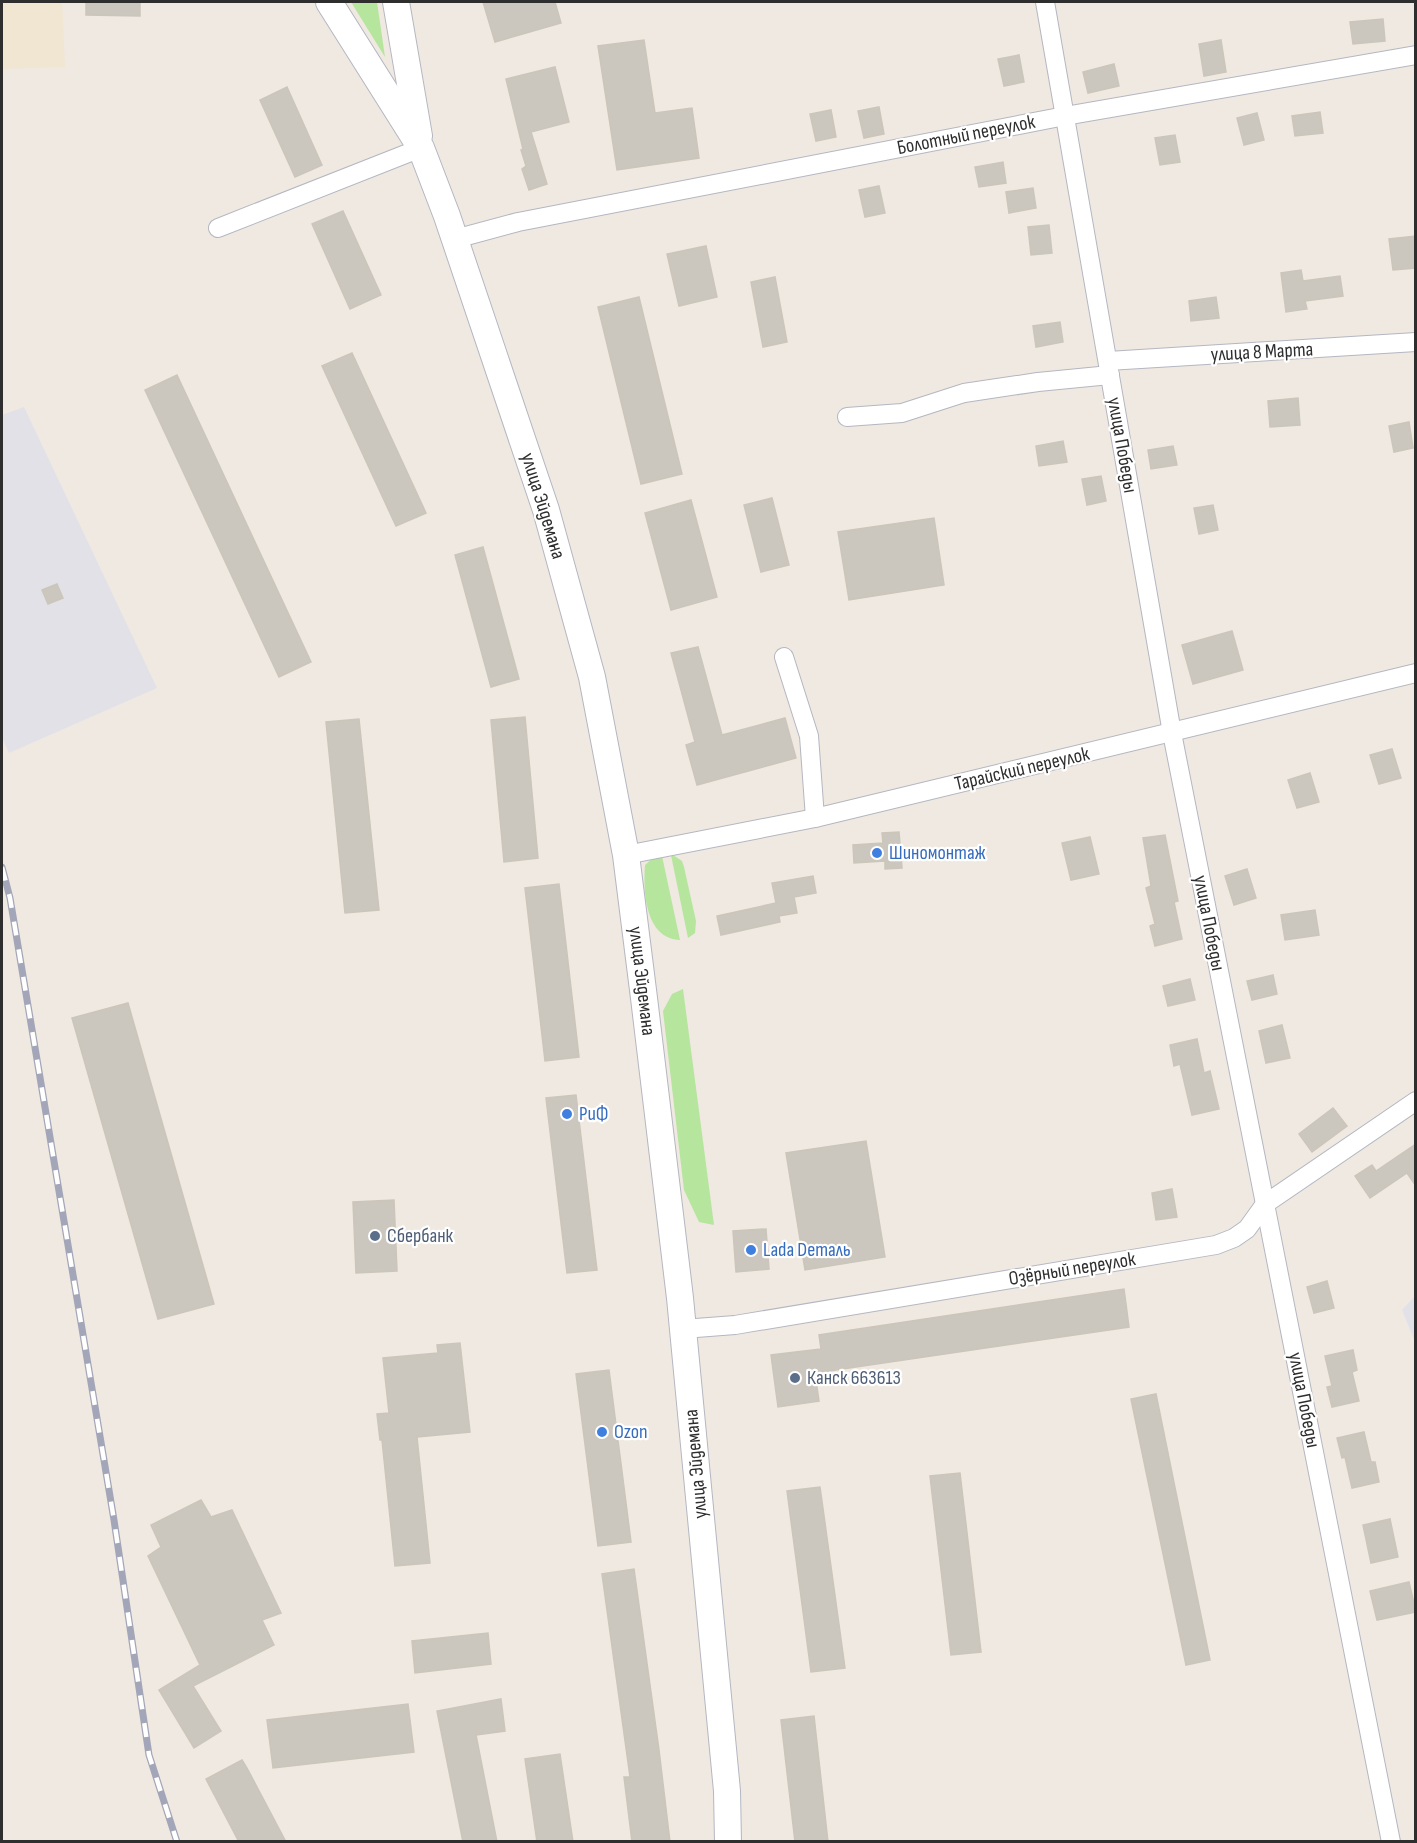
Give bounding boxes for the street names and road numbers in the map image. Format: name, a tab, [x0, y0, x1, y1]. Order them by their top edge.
street label: Болотный переулок	[895, 110, 1037, 160]
street label: улица 8 Марта	[1210, 337, 1314, 367]
street label: улица Победы	[1102, 395, 1142, 495]
street label: улица Эйдемана	[515, 450, 571, 562]
street label: Тарайский переулок	[952, 742, 1092, 796]
street label: улица Победы	[1188, 873, 1230, 973]
street label: улица Эйдемана	[623, 925, 661, 1037]
street label: Озёрный переулок	[1007, 1247, 1138, 1291]
street label: улица Победы	[1283, 1350, 1325, 1450]
street label: улица Эйдемана	[679, 1408, 713, 1520]

